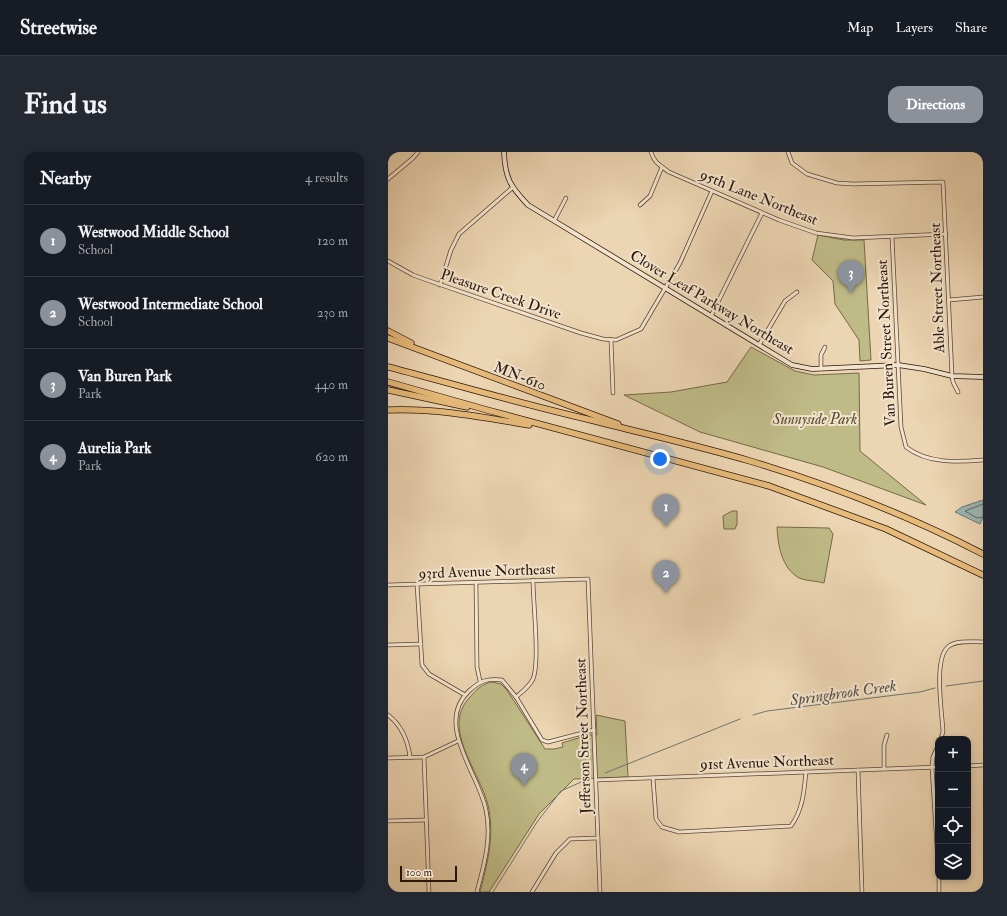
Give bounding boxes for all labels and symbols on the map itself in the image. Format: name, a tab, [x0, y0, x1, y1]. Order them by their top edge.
street label: 95th Lane Northeast	[696, 165, 821, 230]
street label: Able Street Northeast	[926, 222, 949, 354]
street label: Clover Leaf Parkway Northeast	[626, 246, 797, 359]
street label: Van Buren Street Northeast	[873, 259, 900, 427]
pin: 3	[838, 260, 864, 293]
street label: Pleasure Creek Drive	[438, 265, 564, 324]
street label: MN-610	[491, 358, 549, 395]
park label: Sunnyside Park	[772, 410, 857, 429]
your location	[650, 449, 670, 469]
pin: 1	[653, 494, 679, 527]
street label: 93rd Avenue Northeast	[417, 560, 556, 583]
pin: 2	[653, 560, 679, 593]
street label: Jefferson Street Northeast	[571, 657, 597, 815]
water label: Springbrook Creek	[788, 676, 898, 710]
street label: 91st Avenue Northeast	[699, 751, 834, 774]
pin: 4	[511, 753, 537, 786]
scale bar	[400, 864, 457, 883]

